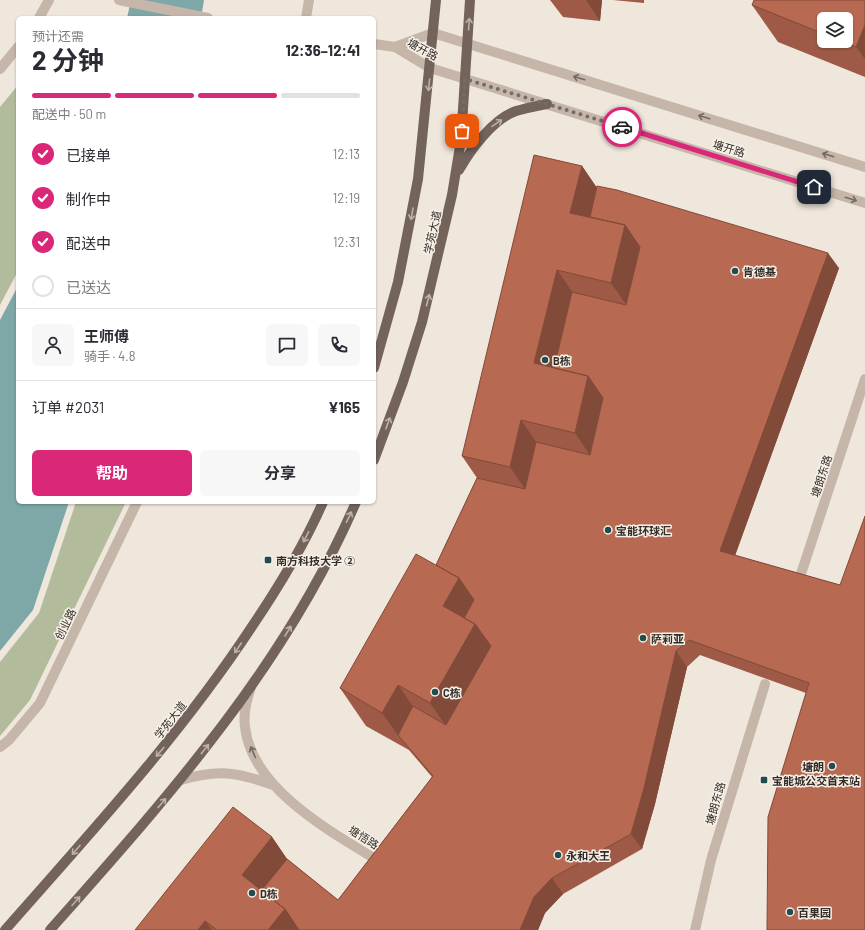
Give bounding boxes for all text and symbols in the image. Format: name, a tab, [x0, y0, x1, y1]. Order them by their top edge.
map controls	[817, 12, 853, 48]
button: layers	[817, 12, 853, 48]
one-way arrow	[465, 18, 472, 31]
text: 预计还需	[32, 28, 84, 44]
street label: 塘开路	[405, 35, 441, 63]
text: 12:36–12:41	[285, 41, 360, 59]
text: 2 分钟	[32, 44, 104, 75]
one-way arrow	[573, 74, 586, 81]
one-way arrow	[425, 78, 432, 91]
text: 配送中 · 50 m	[32, 106, 106, 122]
courier	[602, 107, 642, 147]
one-way arrow	[697, 113, 710, 120]
pin	[445, 114, 479, 148]
icon: car	[611, 116, 633, 138]
one-way arrow	[491, 119, 502, 127]
icon: bag	[451, 120, 473, 142]
street label: 塘开路	[711, 137, 747, 159]
icon: check	[32, 143, 54, 165]
text: 已接单	[66, 146, 111, 164]
text: 12:13	[333, 146, 360, 162]
one-way arrow	[821, 151, 834, 158]
pin	[797, 170, 831, 204]
icon: home	[803, 176, 825, 198]
icon: check	[32, 187, 54, 209]
text: 制作中	[66, 190, 111, 208]
text: 12:19	[333, 190, 360, 206]
one-way arrow	[845, 195, 857, 203]
one-way arrow	[408, 207, 416, 220]
street label: 学苑大道	[421, 209, 443, 255]
icon: check	[32, 231, 54, 253]
text: 配送中	[66, 234, 111, 252]
text: 12:31	[333, 234, 360, 250]
place label: 肯德基	[743, 265, 776, 278]
marker: 肯德基	[730, 266, 740, 276]
text: 已送达	[66, 278, 111, 296]
one-way arrow	[425, 294, 432, 307]
button: person	[32, 324, 74, 366]
button: chat	[266, 324, 308, 366]
button: phone	[318, 324, 360, 366]
text: 王师傅	[84, 327, 129, 345]
text: 骑手 · 4.8	[84, 348, 135, 364]
place label: B栋	[553, 354, 571, 367]
marker: B栋	[540, 355, 550, 365]
text: 订单 #2031	[32, 398, 104, 416]
text: ¥165	[328, 398, 360, 416]
one-way arrow	[385, 418, 393, 430]
button: 帮助	[32, 450, 192, 496]
button: 分享	[200, 450, 360, 496]
street label: 塘朗东路	[808, 453, 834, 499]
one-way arrow	[346, 511, 353, 523]
place label: 宝能环球汇	[616, 524, 671, 537]
marker: 宝能环球汇	[603, 525, 613, 535]
one-way arrow	[302, 531, 309, 543]
place label: 南方科技大学 ②	[276, 554, 355, 567]
marker: 南方科技大学 ②	[263, 555, 273, 565]
street label: 创业路	[52, 606, 78, 642]
one-way arrow	[284, 625, 292, 637]
place label: 萨莉亚	[651, 632, 684, 645]
marker: 萨莉亚	[638, 633, 648, 643]
one-way arrow	[234, 642, 242, 653]
place label: C栋	[443, 686, 461, 699]
marker: C栋	[430, 687, 440, 697]
street label: 学苑大道	[151, 699, 189, 741]
one-way arrow	[201, 744, 209, 755]
one-way arrow	[249, 746, 256, 758]
one-way arrow	[156, 747, 165, 757]
place label: 塘朗	[802, 760, 824, 773]
marker: 塘朗	[827, 761, 837, 771]
place label: 宝能城公交首末站	[772, 774, 860, 787]
marker: 宝能城公交首末站	[759, 775, 769, 785]
street label: 塘朗东路	[703, 780, 727, 826]
one-way arrow	[157, 798, 166, 809]
street label: 塘悟路	[347, 823, 381, 851]
one-way arrow	[71, 845, 80, 856]
place label: 永和大王	[566, 849, 610, 862]
marker: 永和大王	[553, 850, 563, 860]
place label: D栋	[260, 887, 278, 900]
marker: D栋	[247, 888, 257, 898]
one-way arrow	[71, 896, 80, 906]
place label: 百果园	[798, 906, 831, 919]
marker: 百果园	[785, 907, 795, 917]

